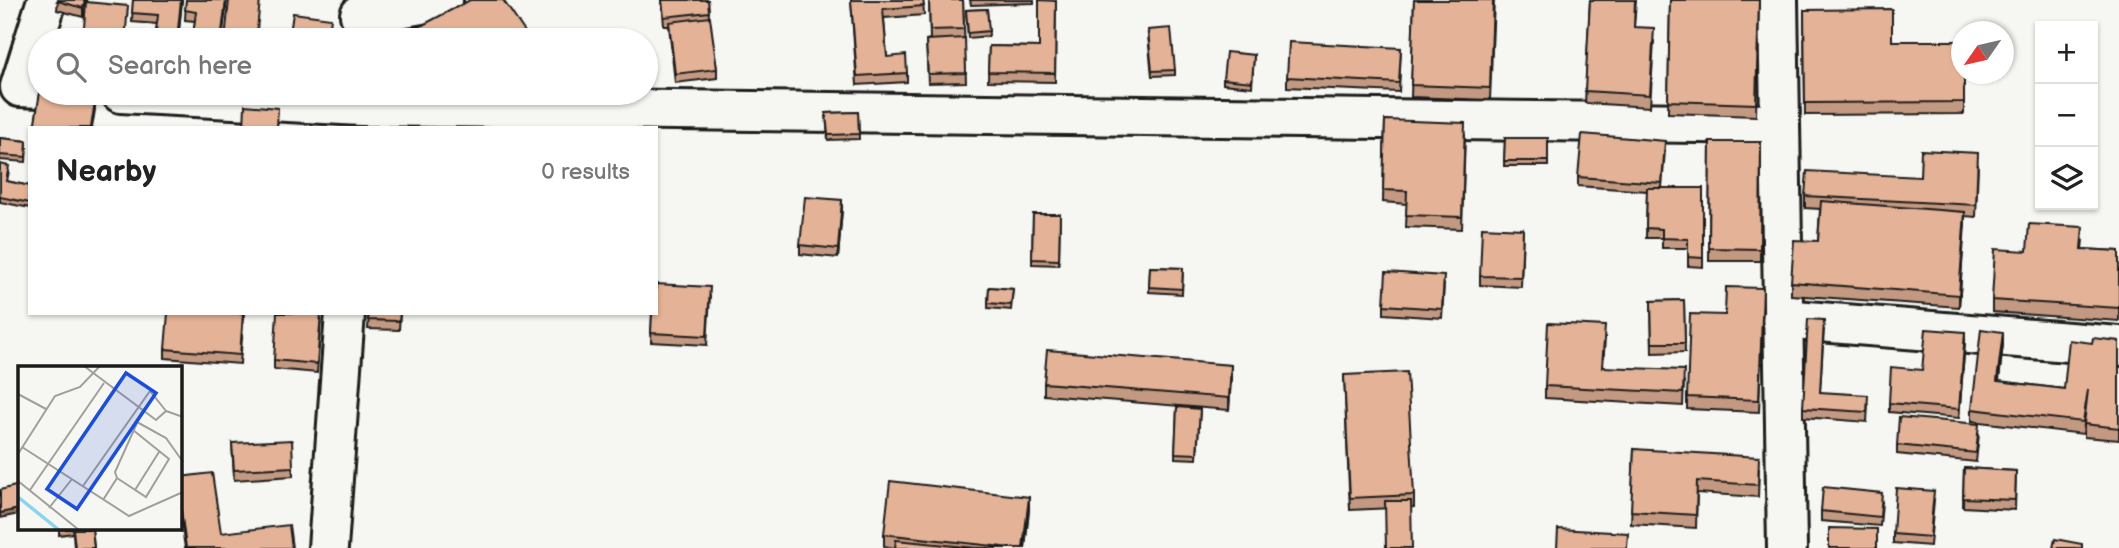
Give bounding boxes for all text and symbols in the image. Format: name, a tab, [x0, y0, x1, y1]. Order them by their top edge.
north arrow	[1951, 21, 2014, 84]
map controls	[2035, 21, 2098, 210]
button: +	[2035, 21, 2098, 84]
search box	[28, 28, 658, 105]
icon: search	[52, 48, 90, 86]
text: Search here	[108, 51, 252, 82]
button: −	[2035, 84, 2098, 147]
button: layers	[2035, 147, 2098, 210]
text: Nearby	[56, 154, 156, 190]
text: 0 results	[541, 158, 630, 186]
inset map	[18, 366, 182, 530]

